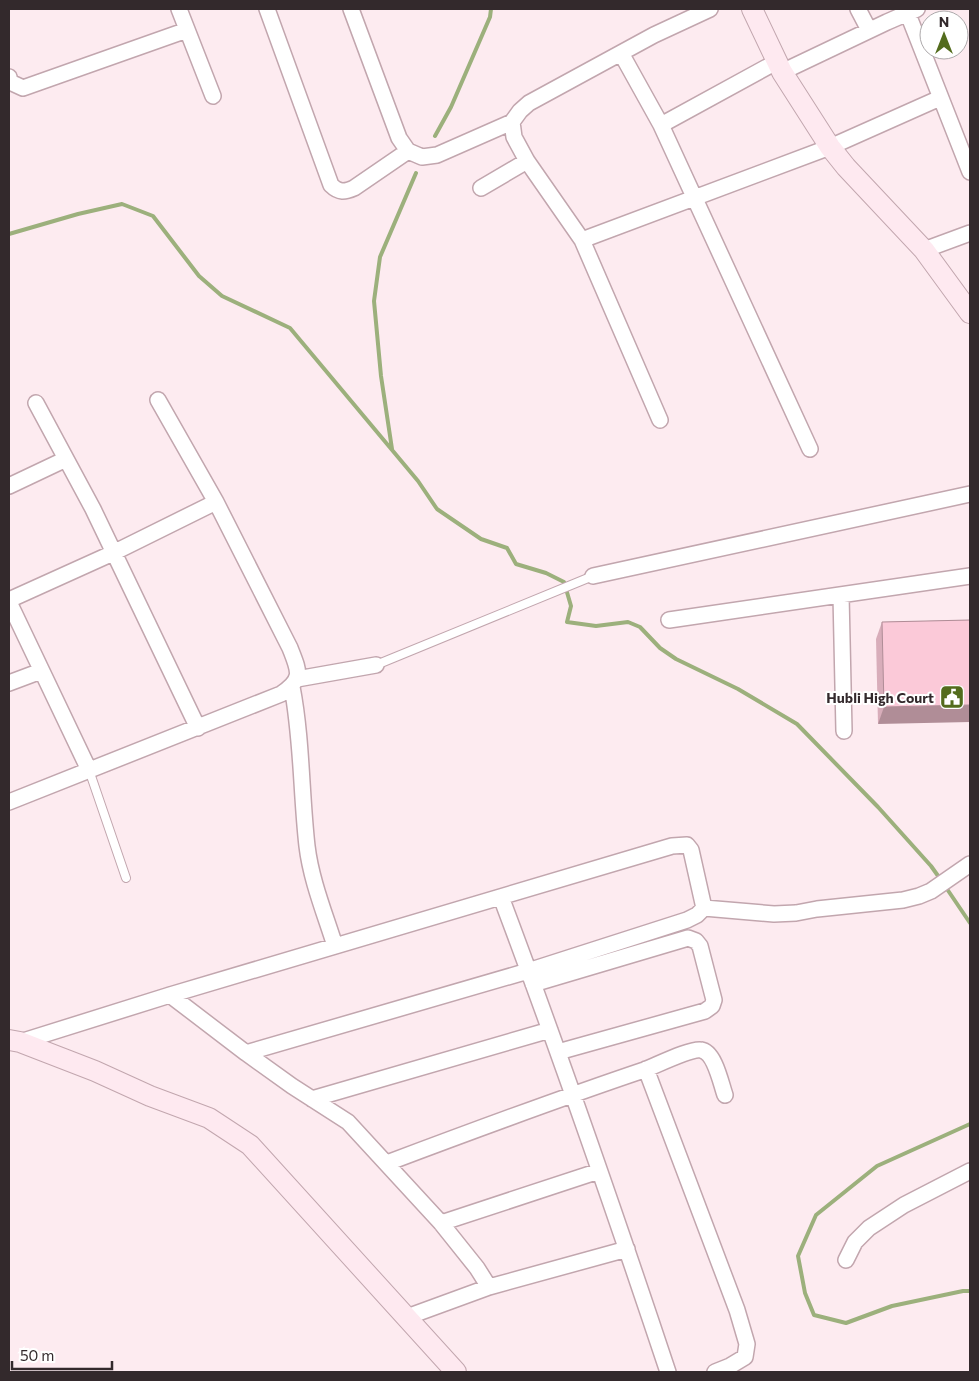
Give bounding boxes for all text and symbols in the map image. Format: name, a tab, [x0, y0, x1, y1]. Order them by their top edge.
north arrow	[919, 10, 969, 60]
text: N	[939, 13, 949, 30]
public building icon: Hubli High Court	[939, 684, 965, 710]
place label: Hubli High Court	[826, 689, 934, 706]
scale bar	[12, 1338, 112, 1370]
text: 50 m	[20, 1346, 54, 1364]

